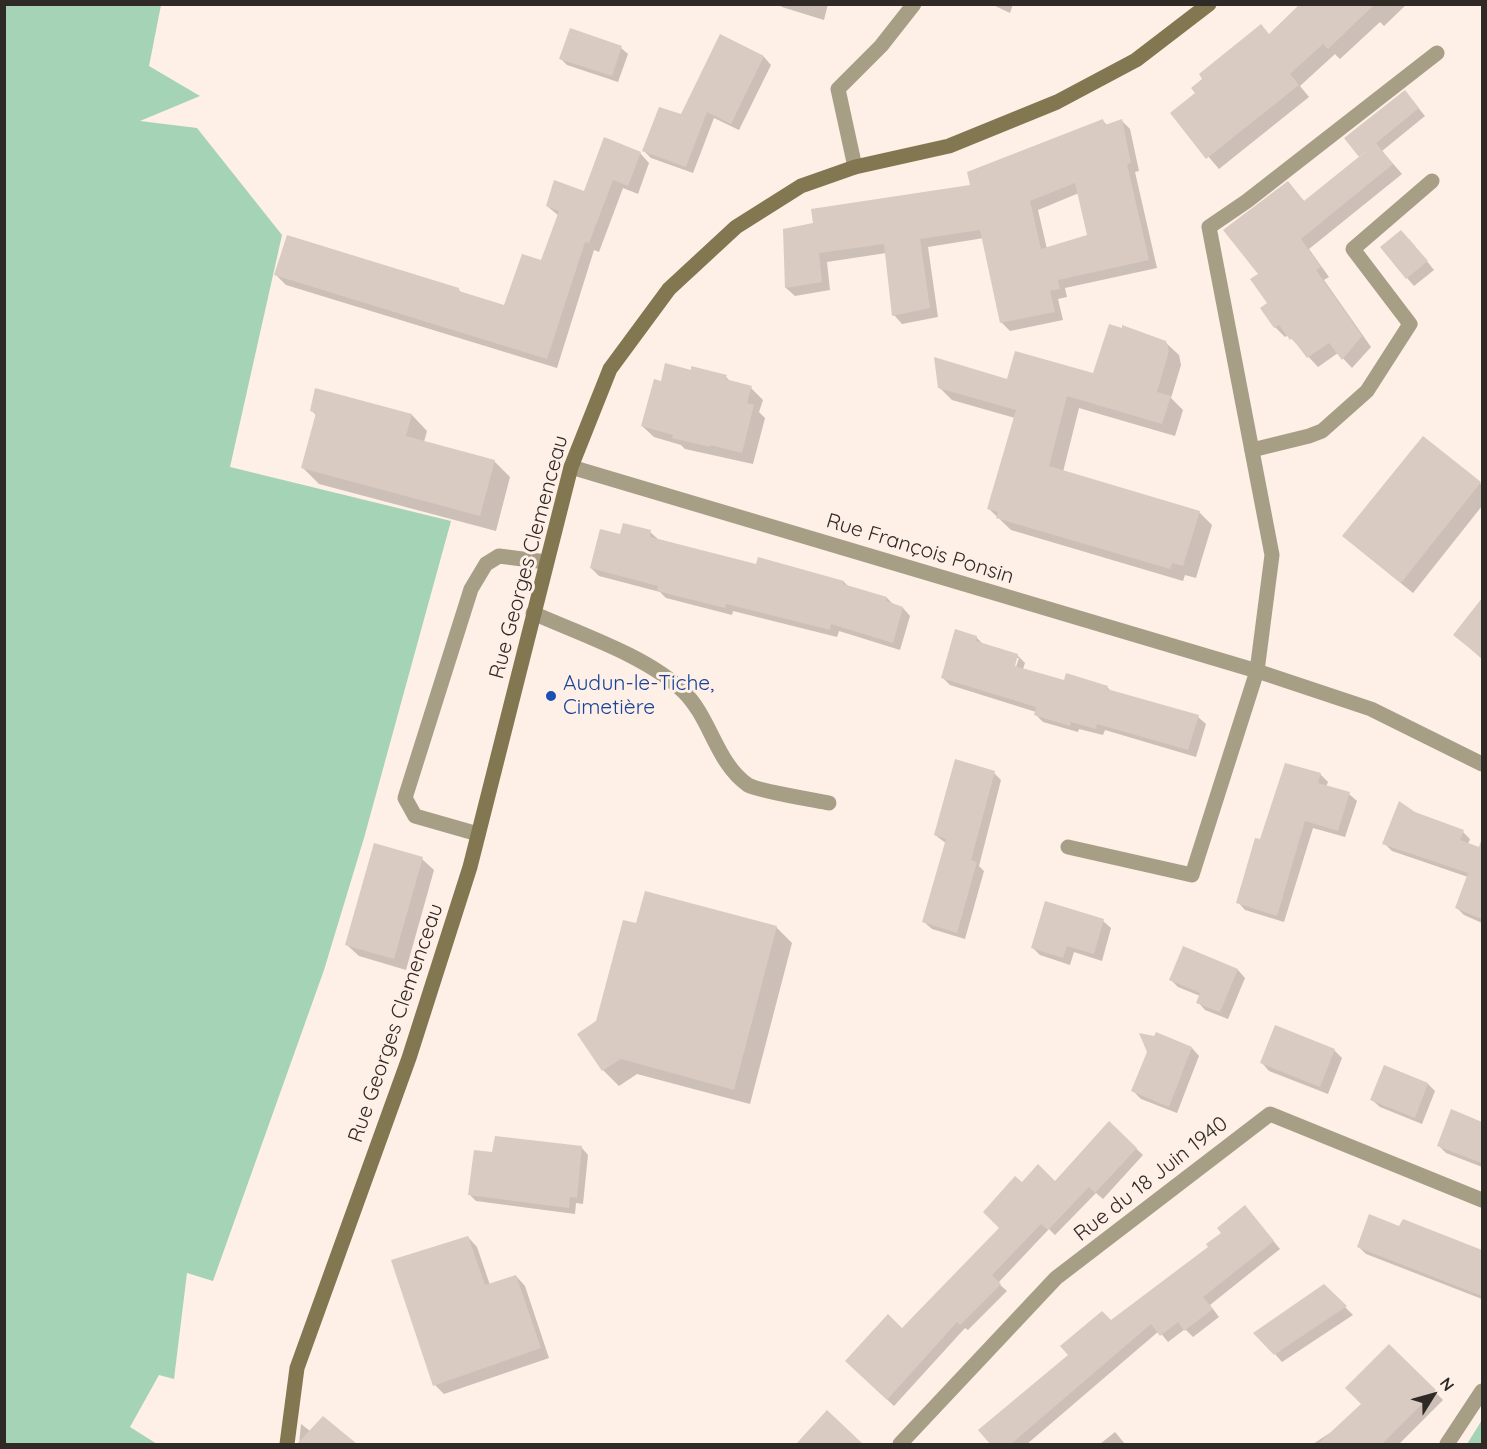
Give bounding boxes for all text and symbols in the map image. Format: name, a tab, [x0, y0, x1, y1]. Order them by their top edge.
street label: Rue Georges Clemenceau	[484, 432, 574, 682]
street label: Rue François Ponsin	[823, 508, 1017, 590]
place label: Audun-le-Tiche, Cimetière	[563, 671, 714, 721]
marker: Audun-le-Tiche, Cimetière	[544, 689, 558, 703]
street label: Rue Georges Clemenceau	[343, 900, 449, 1146]
street label: Rue du 18 Juin 1940	[1069, 1111, 1233, 1247]
north arrow	[1403, 1365, 1463, 1425]
text: N	[1436, 1373, 1459, 1395]

